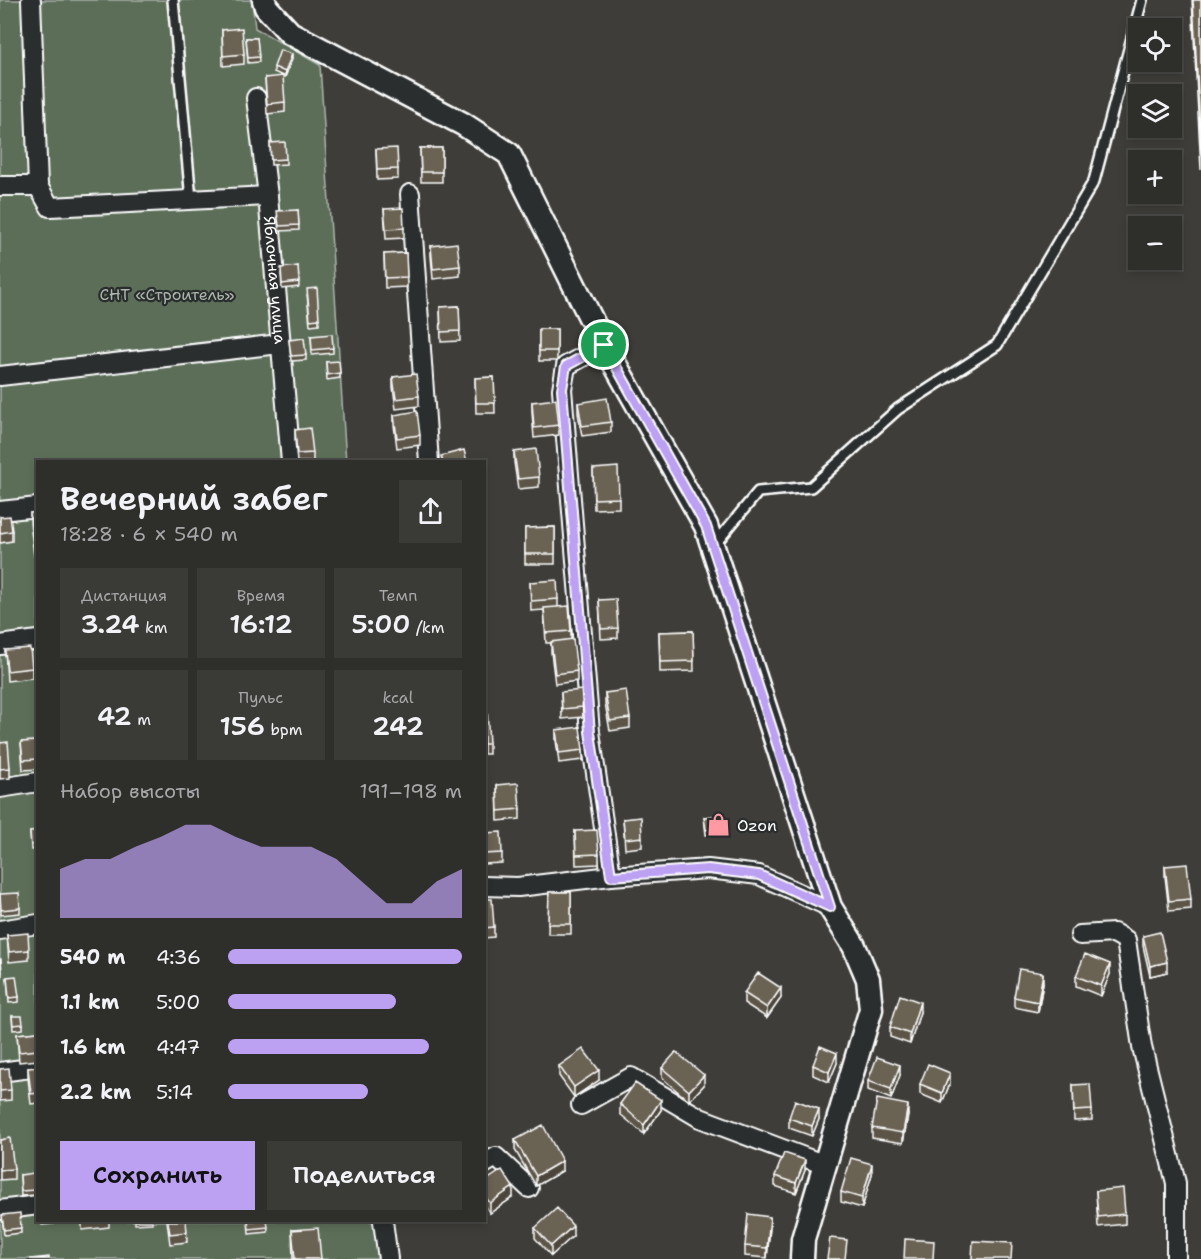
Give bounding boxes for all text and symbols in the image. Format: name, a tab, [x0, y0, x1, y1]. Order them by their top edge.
map controls	[1128, 18, 1182, 270]
button: locate	[1128, 18, 1182, 72]
button: layers	[1128, 84, 1182, 138]
button: +	[1128, 150, 1182, 204]
street label: Яблочная улица	[259, 215, 291, 345]
button: −	[1128, 216, 1182, 270]
park label: СНТ «Строитель»	[100, 284, 234, 305]
pin	[578, 319, 629, 370]
icon: arrive	[587, 328, 620, 361]
text: Вечерний забег	[60, 476, 328, 521]
button: share	[399, 480, 462, 543]
text: 18:28 · 6 × 540 m	[60, 521, 238, 547]
text: Дистанция	[81, 585, 167, 606]
text: Время	[237, 585, 285, 606]
text: Темп	[379, 585, 417, 606]
text: 3.24	[80, 606, 139, 641]
text: 16:12	[229, 606, 293, 641]
text: 5:00	[351, 606, 410, 641]
text: km	[139, 617, 168, 638]
text: /km	[410, 617, 445, 638]
text: Пульс	[239, 687, 283, 708]
text: kcal	[382, 687, 414, 708]
text: 42	[97, 698, 132, 733]
text: 156	[219, 708, 265, 743]
text: 242	[372, 708, 424, 743]
text: m	[132, 709, 151, 730]
text: bpm	[265, 719, 303, 740]
text: Набор высоты	[60, 778, 200, 804]
text: 191–198 m	[359, 778, 462, 804]
shop icon: Ozon	[706, 812, 732, 838]
place label: Ozon	[737, 815, 777, 836]
text: 540 m	[60, 944, 125, 970]
text: 4:36	[156, 944, 201, 970]
text: 1.1 km	[60, 989, 119, 1015]
text: 5:00	[156, 989, 200, 1015]
text: 1.6 km	[60, 1034, 126, 1060]
text: 4:47	[156, 1034, 200, 1060]
text: 2.2 km	[60, 1079, 131, 1105]
text: 5:14	[156, 1079, 193, 1105]
button: Сохранить	[60, 1141, 255, 1210]
button: Поделиться	[267, 1141, 462, 1210]

